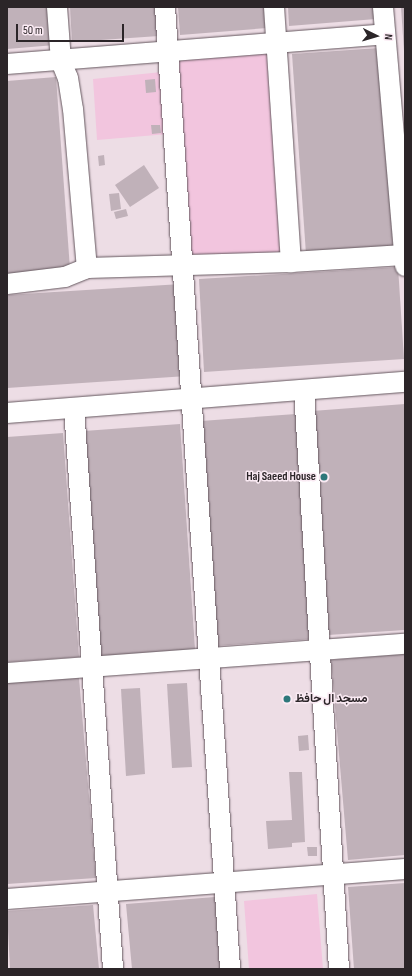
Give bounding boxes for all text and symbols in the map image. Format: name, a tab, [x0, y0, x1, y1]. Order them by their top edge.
scale bar	[18, 16, 126, 42]
north arrow	[356, 16, 396, 56]
text: 50 m	[23, 23, 43, 38]
text: N	[382, 34, 395, 41]
place label: Haj Saeed House	[246, 470, 316, 484]
marker: Haj Saeed House	[319, 472, 329, 482]
place label: مسجد ال حافظ	[295, 692, 367, 706]
marker: مسجد ال حافظ	[282, 694, 292, 704]

